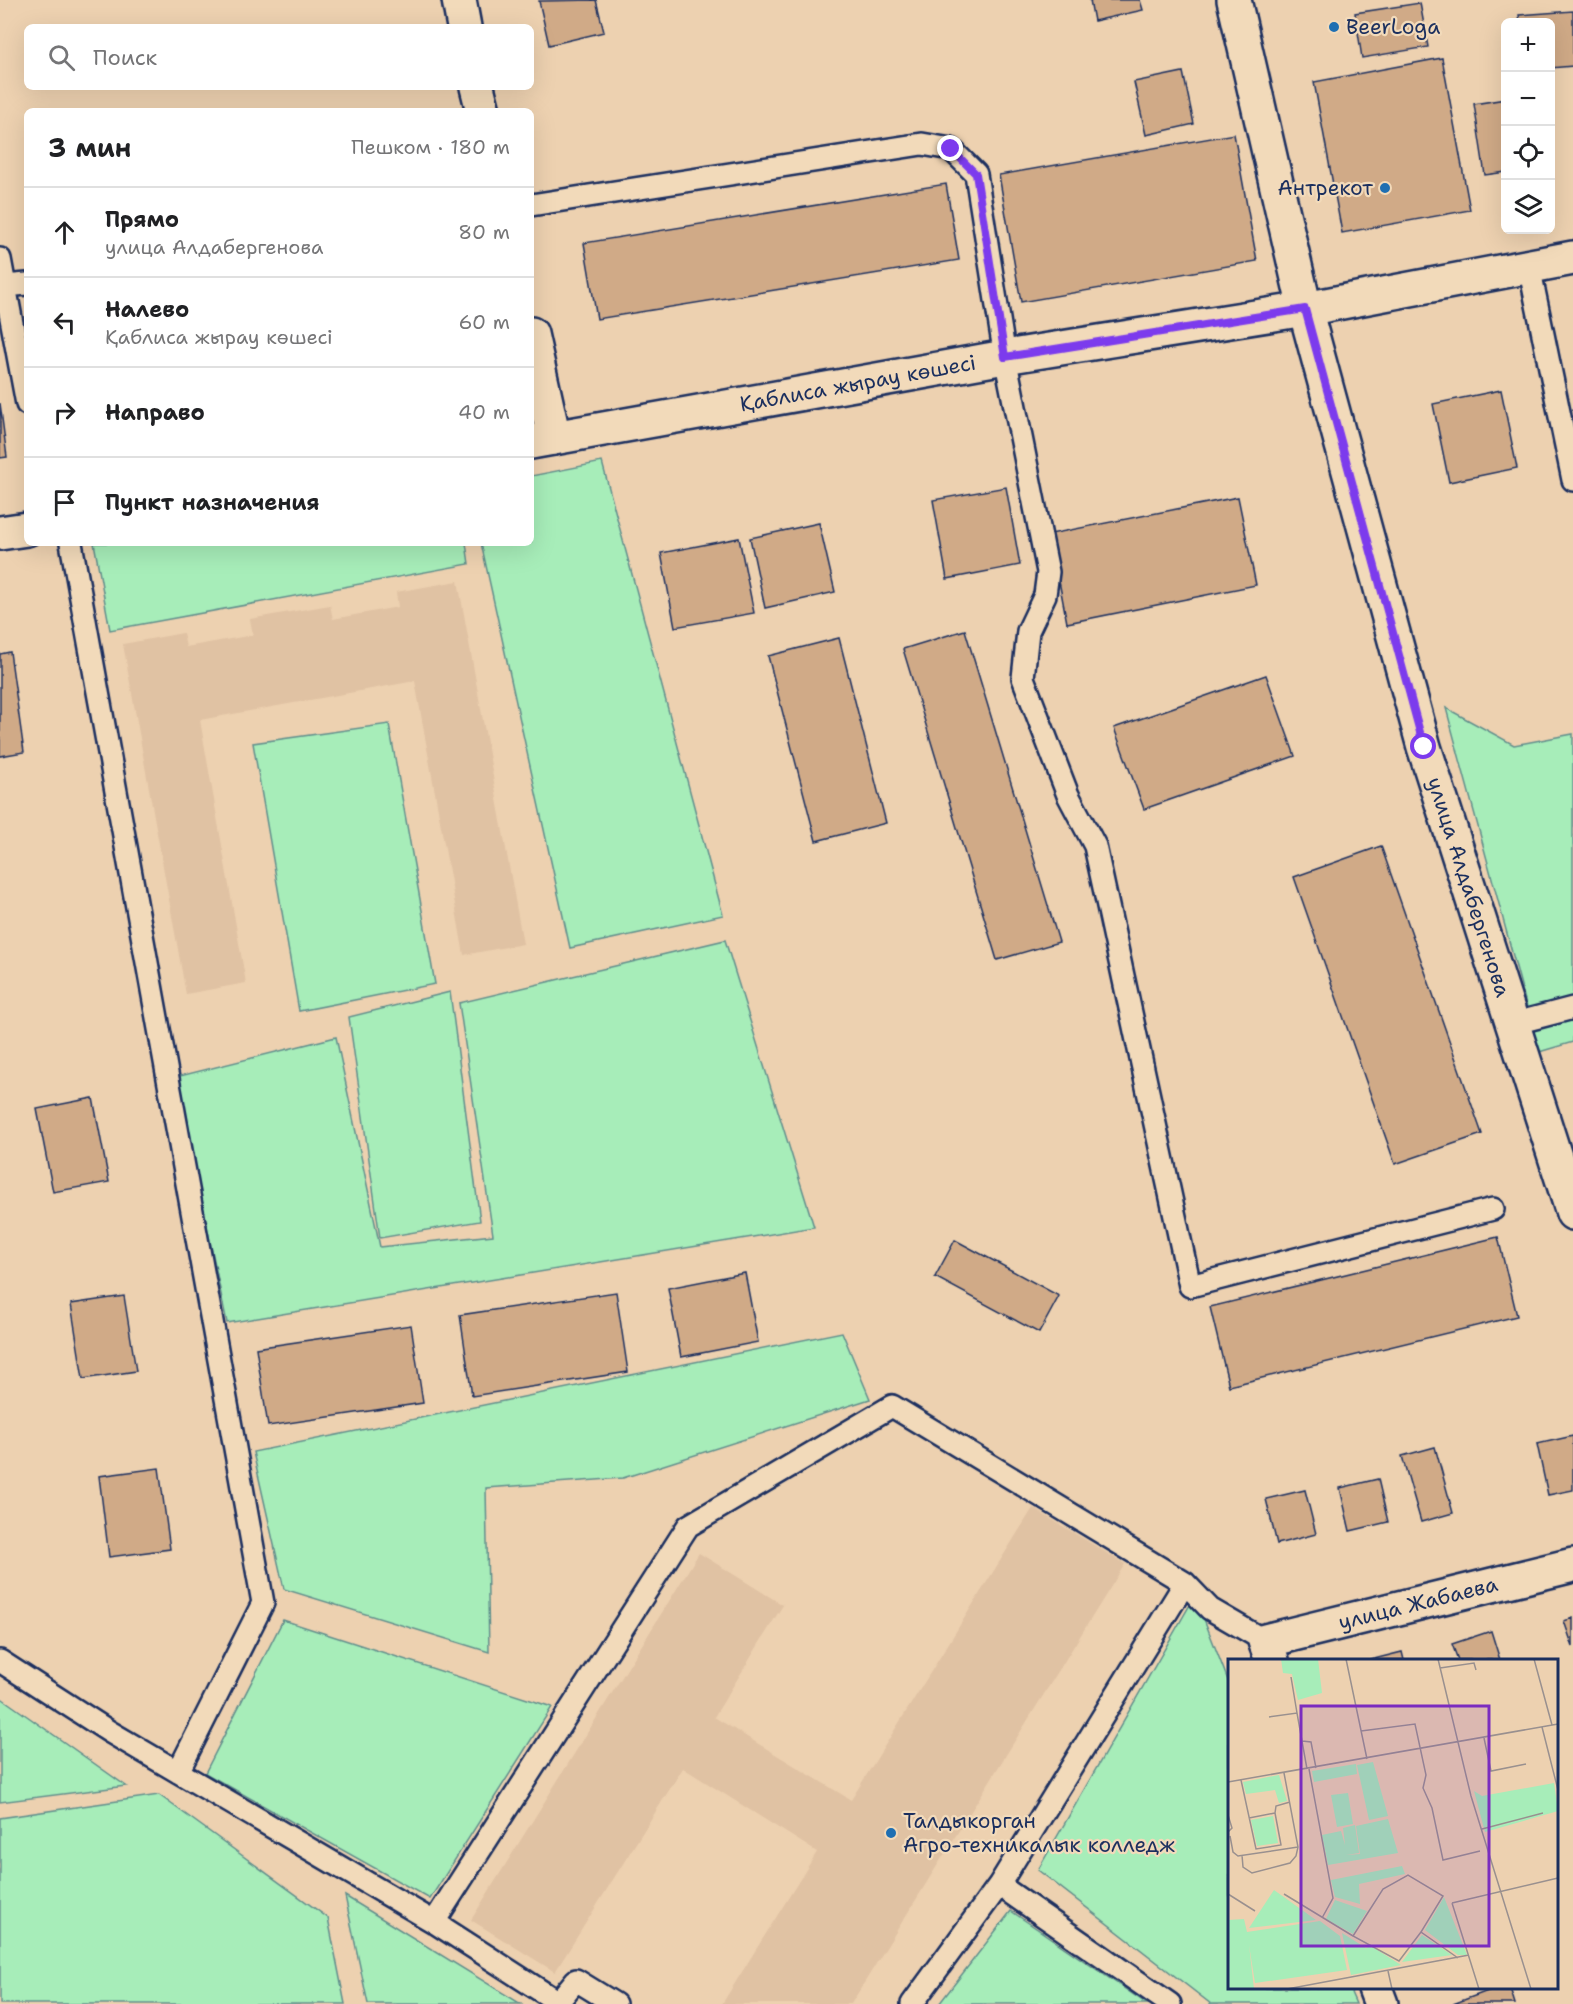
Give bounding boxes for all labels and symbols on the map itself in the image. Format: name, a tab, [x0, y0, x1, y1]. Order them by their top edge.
place label: BeerLoga	[1346, 13, 1440, 41]
marker: BeerLoga	[1327, 20, 1341, 34]
route end	[937, 135, 963, 161]
place label: Антрекот	[1278, 174, 1373, 202]
marker: Антрекот	[1378, 181, 1392, 195]
street label: Қаблиса жырау көшесі	[738, 349, 978, 418]
route start	[1410, 733, 1436, 759]
street label: улица Алдабергенова	[1421, 774, 1517, 1001]
street label: улица Жабаева	[1336, 1570, 1501, 1636]
inset map	[1228, 1659, 1558, 1989]
place label: Талдыкорган Агро-техникалык колледж	[903, 1807, 1175, 1859]
marker: Талдыкорган Агро-техникалык колледж	[884, 1826, 898, 1840]

